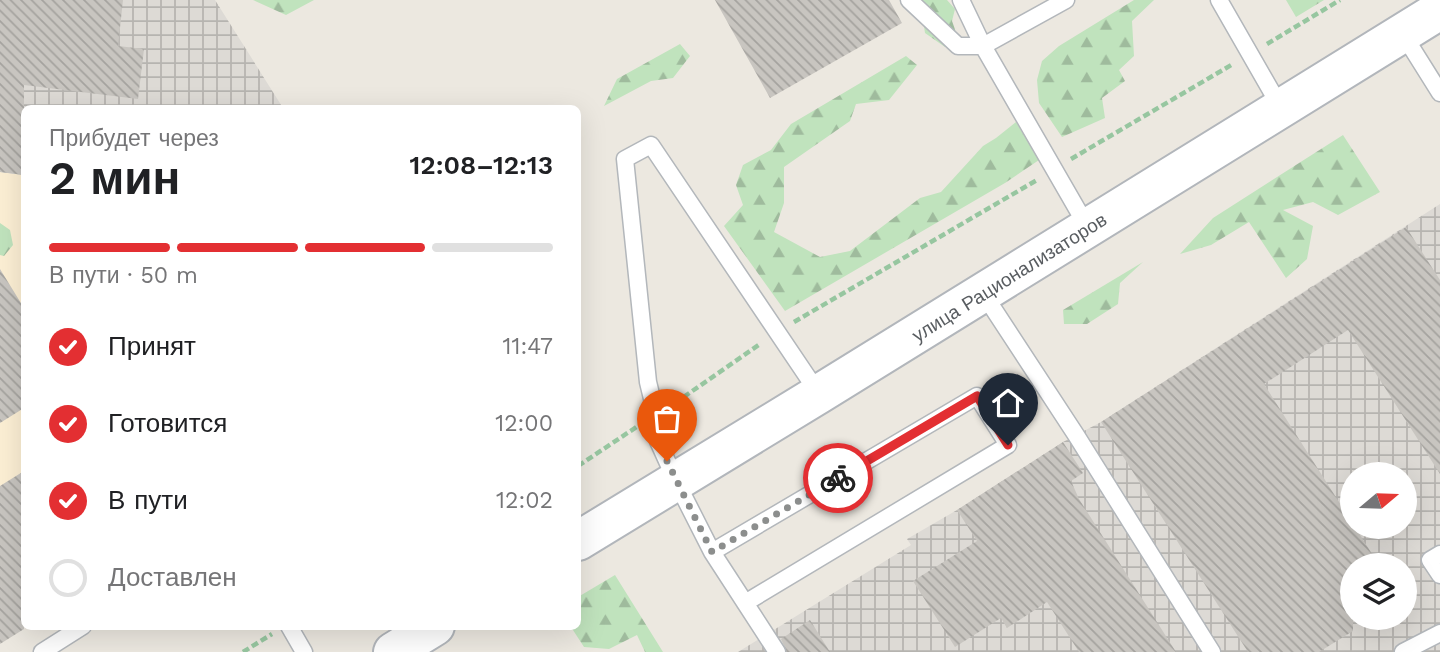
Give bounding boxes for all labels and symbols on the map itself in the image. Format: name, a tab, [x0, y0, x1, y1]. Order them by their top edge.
street label: улица Рационализаторов	[908, 208, 1111, 347]
pin	[978, 373, 1038, 445]
pin	[637, 389, 697, 461]
courier	[803, 443, 873, 513]
north arrow	[1340, 462, 1418, 539]

